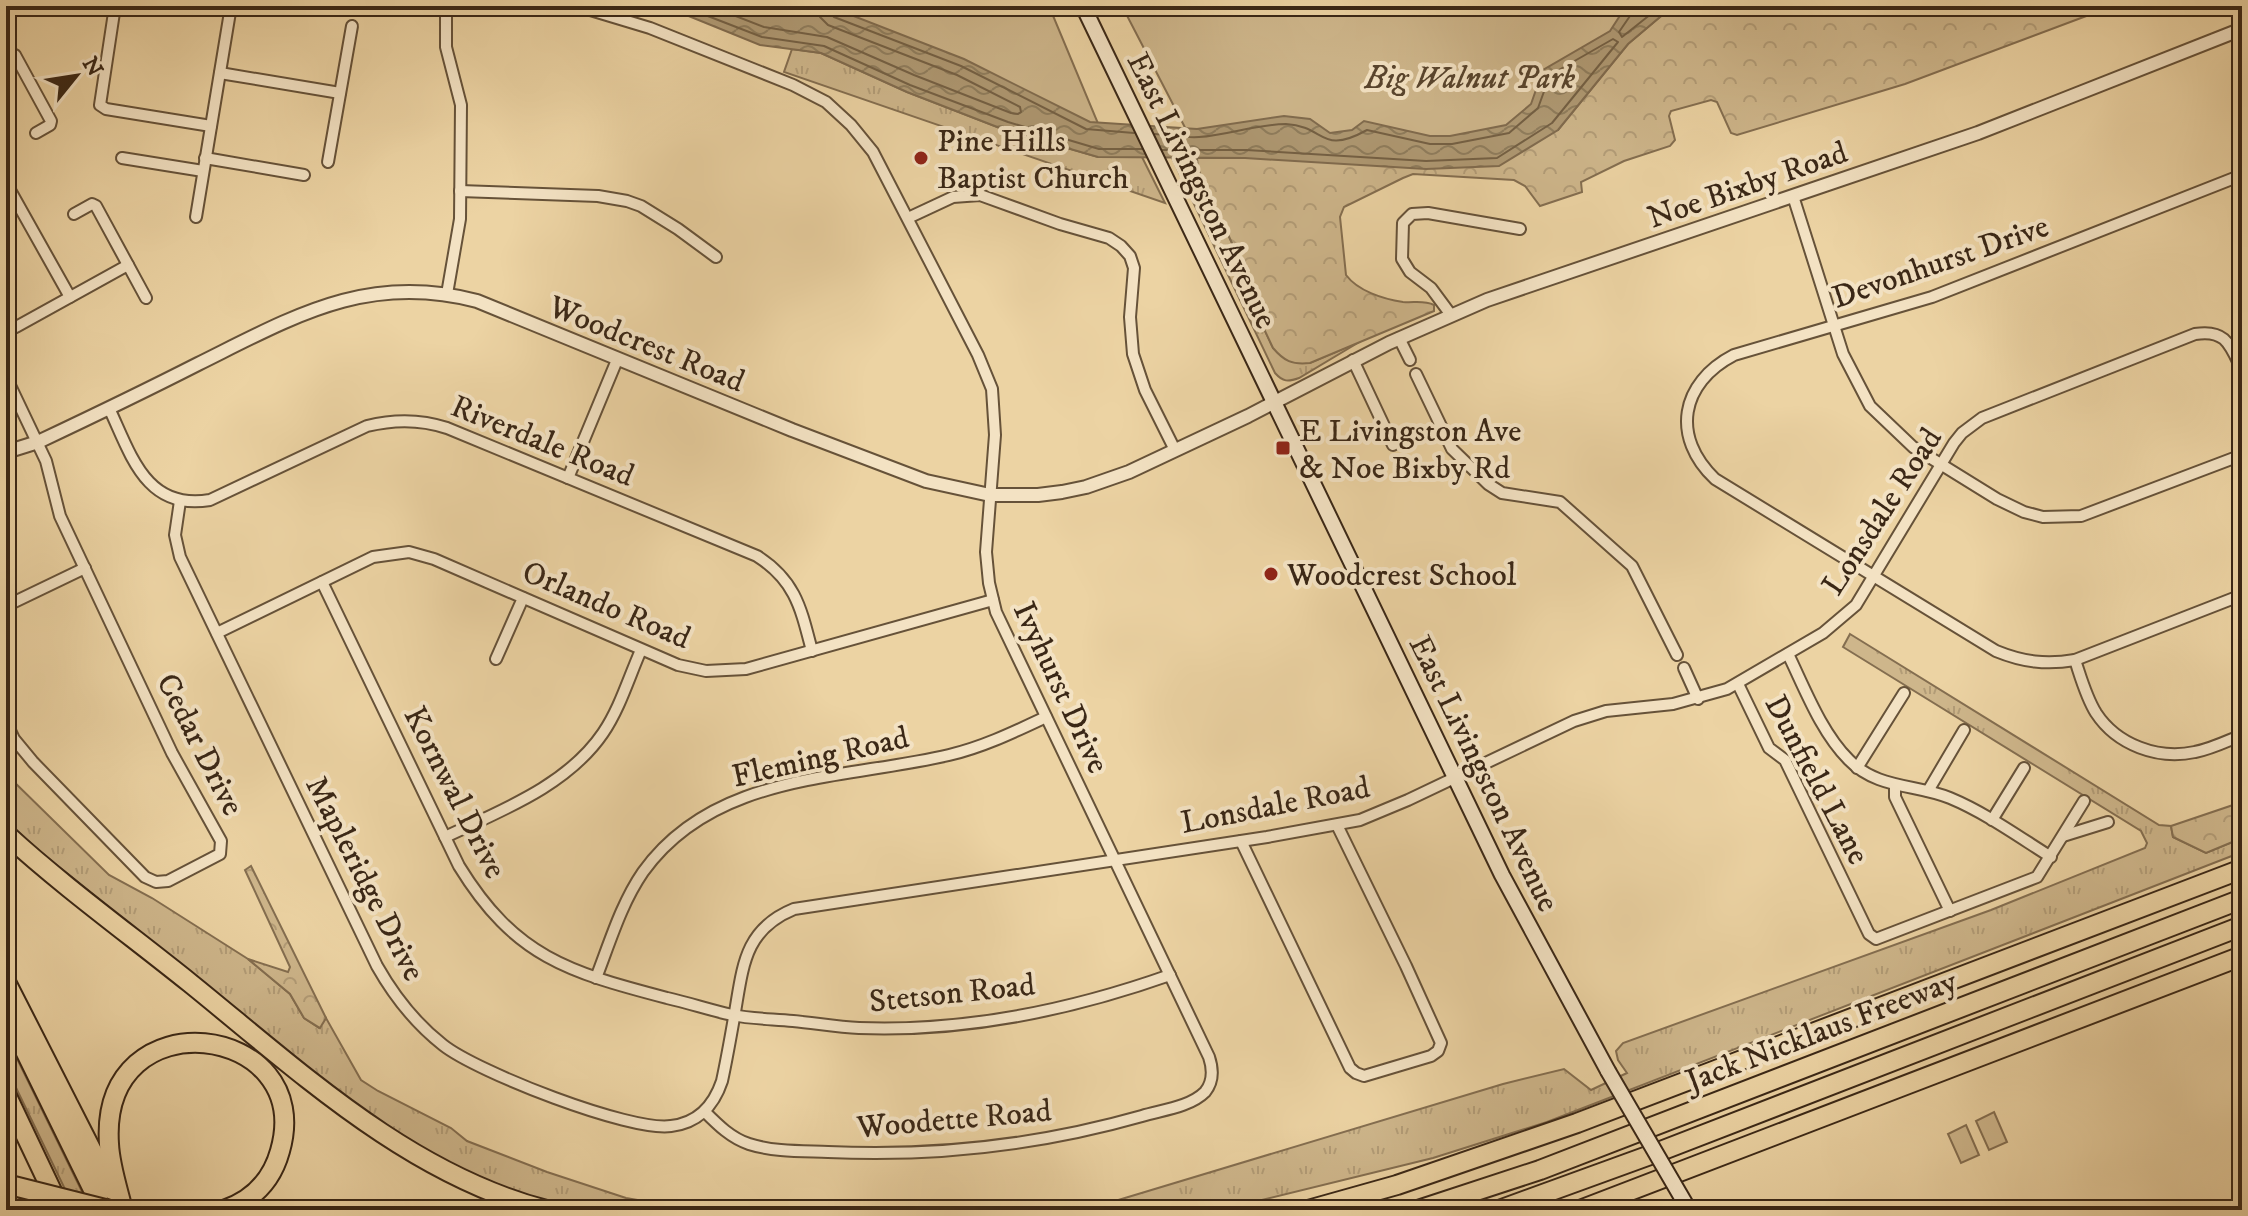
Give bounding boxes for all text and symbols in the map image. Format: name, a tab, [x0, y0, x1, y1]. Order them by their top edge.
north arrow	[36, 36, 116, 116]
street label: East Livingston Avenue	[1117, 46, 1285, 336]
text: N	[76, 52, 108, 81]
park label: Big Walnut Park	[1364, 59, 1576, 99]
place label: Pine Hills Baptist Church	[937, 122, 1129, 199]
street label: Noe Bixby Road	[1643, 133, 1853, 239]
marker: Pine Hills Baptist Church	[912, 149, 930, 167]
street label: Devonhurst Drive	[1827, 207, 2054, 319]
street label: Woodcrest Road	[541, 287, 750, 402]
street label: Riverdale Road	[445, 387, 640, 497]
place label: E Livingston Ave & Noe Bixby Rd	[1299, 412, 1522, 489]
street label: Lonsdale Road	[1814, 421, 1952, 603]
marker: E Livingston Ave & Noe Bixby Rd	[1274, 439, 1292, 457]
street label: Orlando Road	[516, 552, 696, 659]
place label: Woodcrest School	[1286, 556, 1517, 596]
marker: Woodcrest School	[1262, 565, 1280, 583]
street label: Ivyhurst Drive	[1003, 596, 1117, 780]
street label: East Livingston Avenue	[1399, 629, 1567, 919]
street label: Cedar Drive	[146, 667, 252, 823]
street label: Dunfield Lane	[1755, 688, 1878, 872]
street label: Kornwal Drive	[394, 700, 515, 886]
street label: Fleming Road	[728, 718, 913, 798]
street label: Lonsdale Road	[1178, 768, 1373, 844]
street label: Mapleridge Drive	[295, 770, 433, 988]
street label: Jack Nicklaus Freeway	[1678, 961, 1964, 1103]
street label: Stetson Road	[867, 965, 1037, 1023]
street label: Woodette Road	[854, 1092, 1053, 1148]

